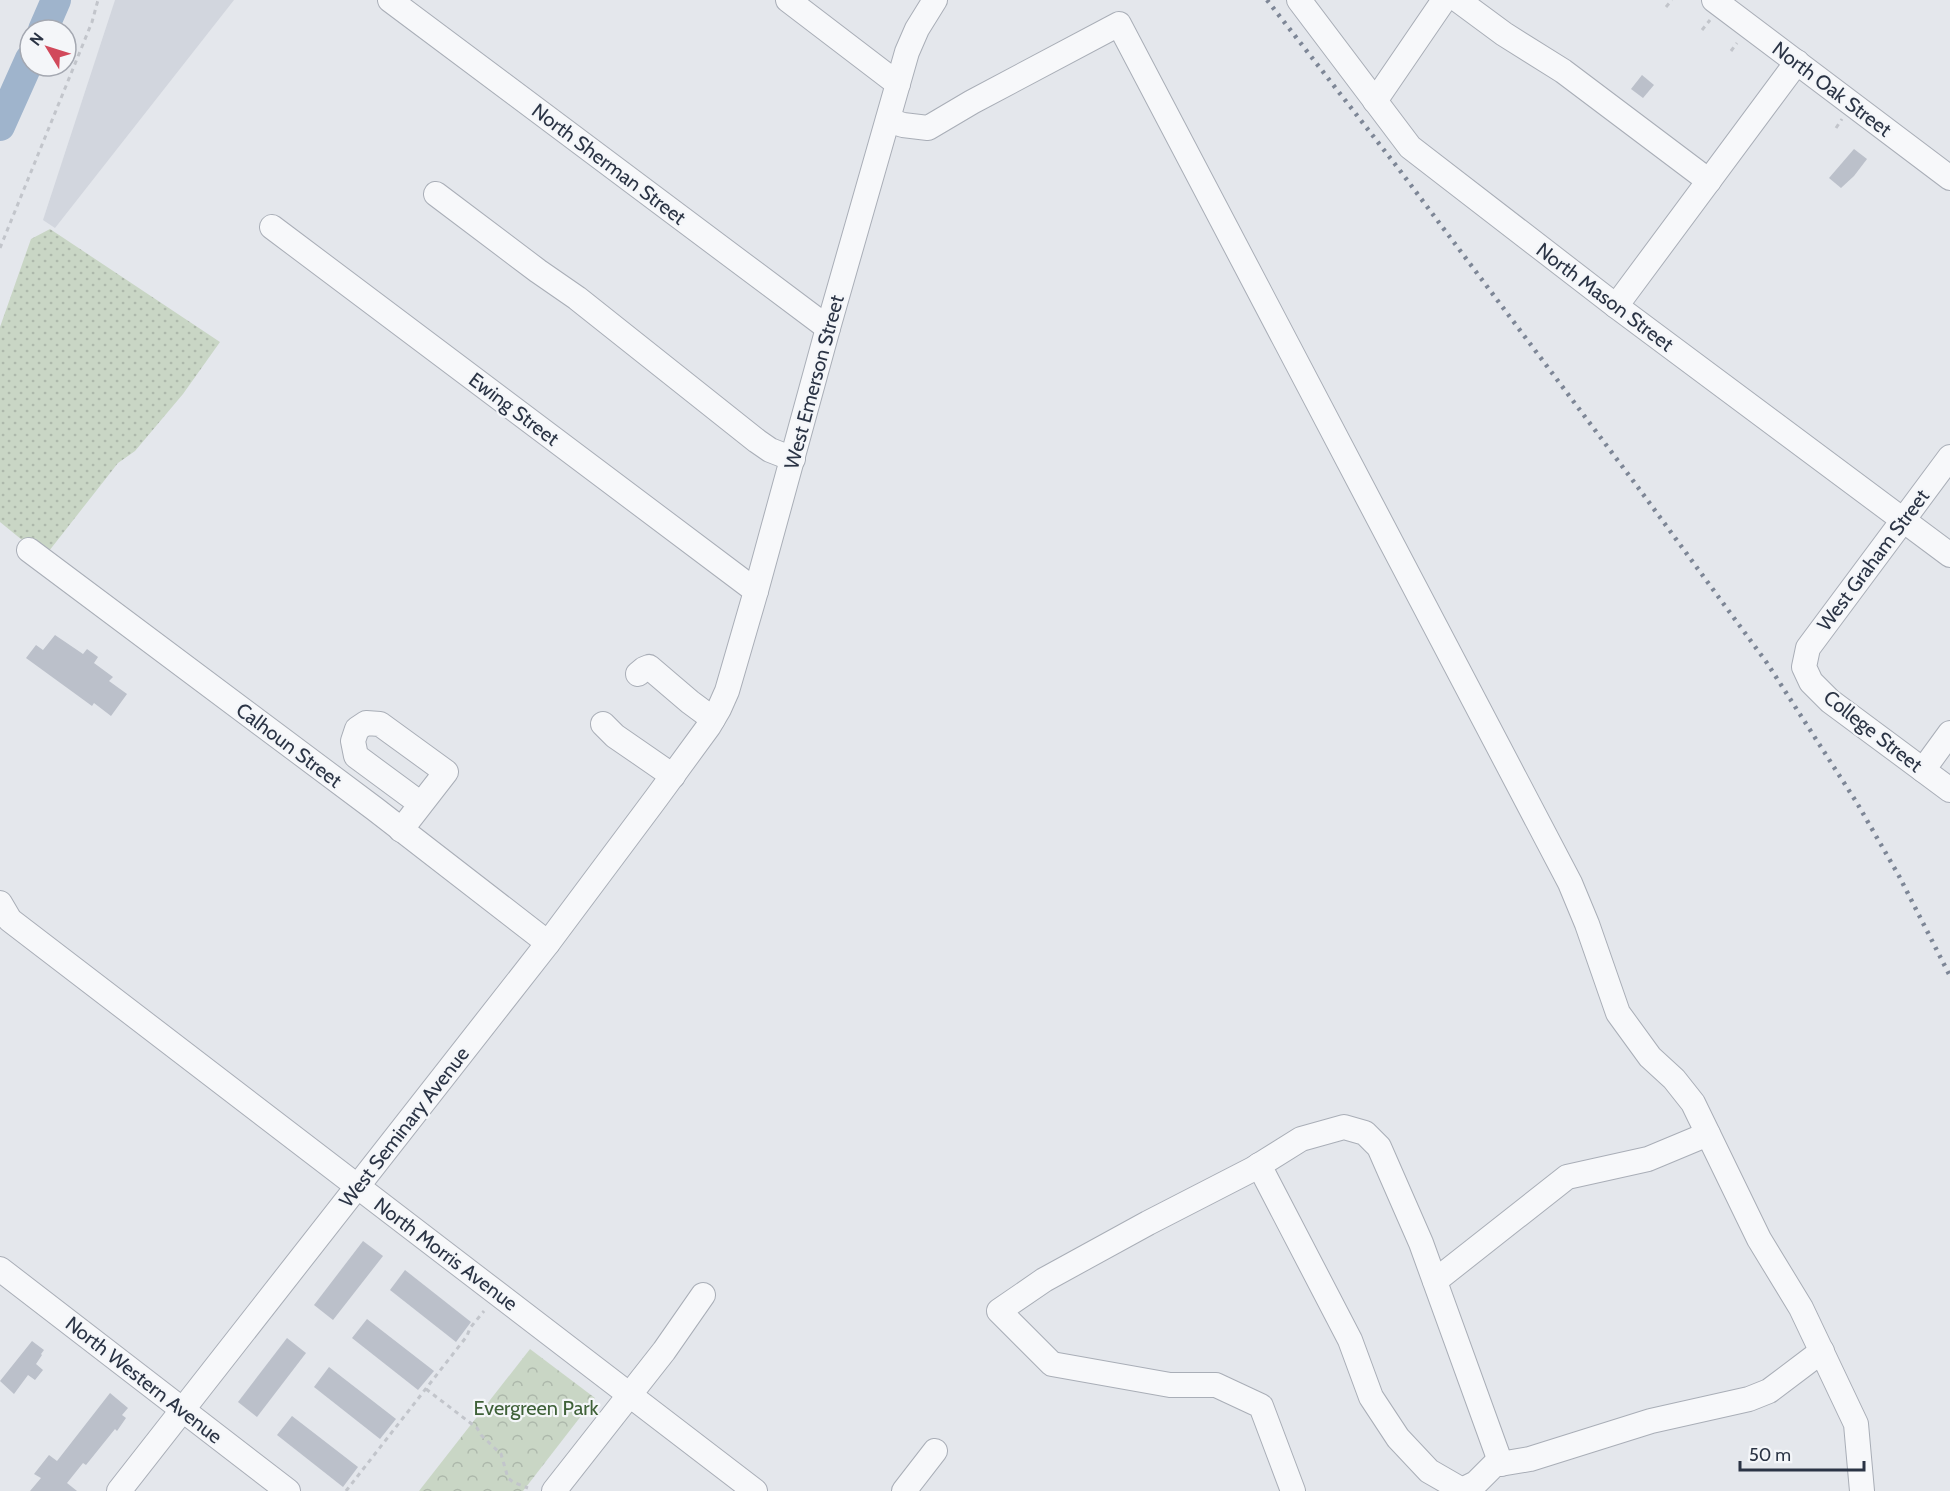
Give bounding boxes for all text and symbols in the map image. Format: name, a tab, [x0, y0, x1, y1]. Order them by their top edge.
north arrow	[18, 18, 78, 78]
text: N	[26, 29, 48, 49]
street label: North Oak Street	[1768, 36, 1896, 142]
street label: North Sherman Street	[527, 98, 691, 230]
street label: North Mason Street	[1532, 238, 1678, 356]
street label: West Emerson Street	[779, 292, 849, 472]
street label: Ewing Street	[464, 367, 564, 451]
street label: West Graham Street	[1812, 484, 1934, 635]
street label: College Street	[1819, 685, 1927, 777]
street label: Calhoun Street	[231, 697, 347, 793]
street label: West Seminary Avenue	[334, 1042, 474, 1212]
street label: North Morris Avenue	[370, 1192, 522, 1316]
street label: North Western Avenue	[61, 1311, 227, 1449]
park label: Evergreen Park	[473, 1396, 599, 1420]
scale bar	[1740, 1434, 1864, 1472]
text: 50 m	[1749, 1444, 1791, 1466]

